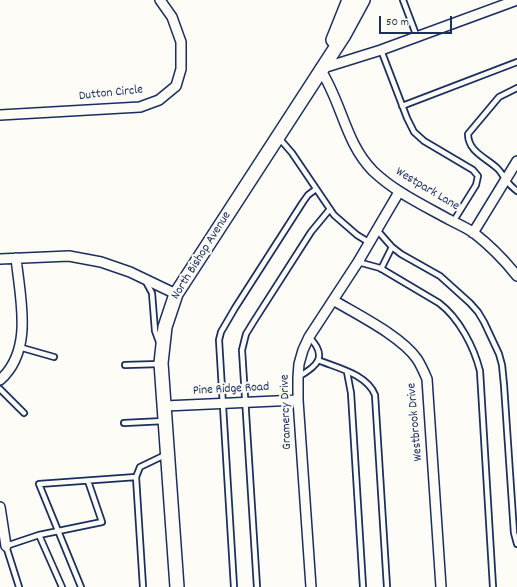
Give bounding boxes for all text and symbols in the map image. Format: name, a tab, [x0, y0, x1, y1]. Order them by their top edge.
scale bar	[381, 8, 454, 34]
text: 50 m	[386, 14, 409, 31]
street label: Dutton Circle	[78, 83, 144, 105]
street label: Westpark Lane	[392, 165, 462, 215]
street label: North Bishop Avenue	[169, 209, 235, 303]
street label: Gramercy Drive	[278, 374, 296, 450]
street label: Pine Ridge Road	[192, 380, 270, 400]
street label: Westbrook Drive	[405, 382, 427, 462]

